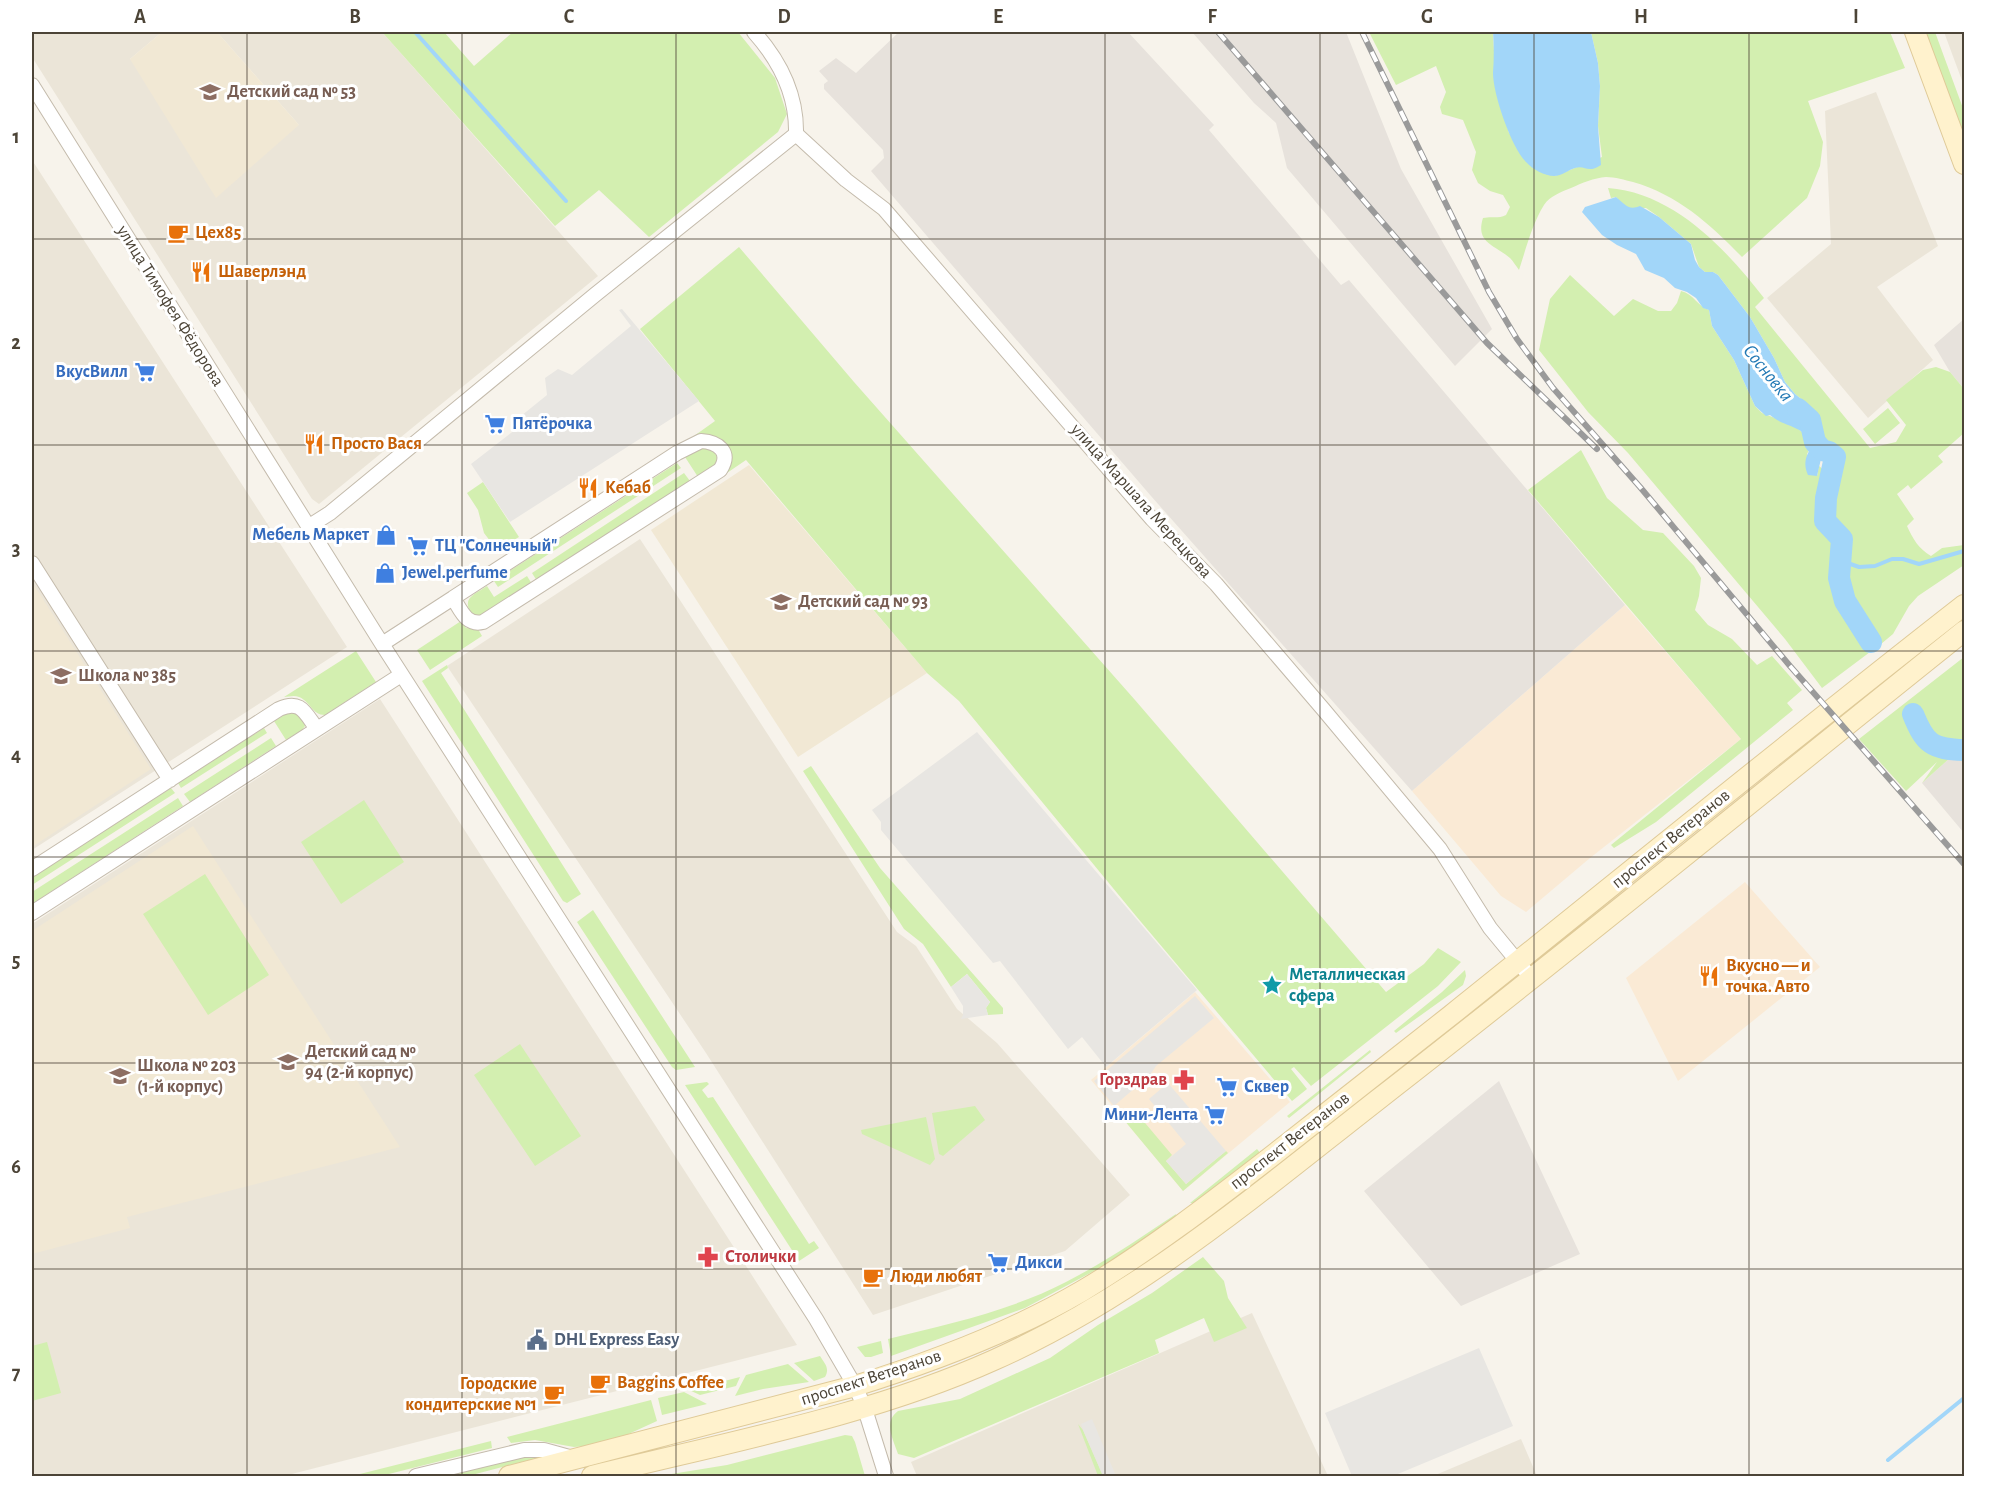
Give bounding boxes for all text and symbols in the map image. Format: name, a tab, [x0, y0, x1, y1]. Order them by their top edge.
text: A	[134, 7, 146, 27]
text: B	[349, 7, 361, 27]
text: C	[564, 7, 575, 27]
text: D	[777, 7, 791, 27]
text: E	[993, 7, 1003, 27]
text: F	[1207, 7, 1217, 27]
text: G	[1421, 7, 1433, 27]
text: H	[1634, 7, 1648, 27]
text: I	[1853, 7, 1859, 27]
school or university icon: Детский сад № 53	[198, 80, 222, 104]
place label: Детский сад № 53	[227, 83, 356, 101]
text: 1	[12, 127, 20, 147]
street label: улица Тимофея Фёдорова	[112, 221, 227, 390]
cafe icon: Цех85	[166, 221, 190, 245]
place label: Цех85	[195, 224, 241, 242]
restaurant icon: Шаверлэнд	[189, 260, 213, 284]
place label: Шаверлэнд	[218, 263, 306, 281]
text: 2	[11, 333, 21, 353]
water label: Сосновка	[1739, 341, 1797, 405]
supermarket icon: ВкусВилл	[133, 360, 157, 384]
place label: ВкусВилл	[55, 363, 128, 381]
supermarket icon: Пятёрочка	[483, 412, 507, 436]
place label: Пятёрочка	[512, 415, 593, 433]
street label: улица Маршала Мерецкова	[1066, 420, 1215, 582]
restaurant icon: Просто Вася	[302, 432, 326, 456]
place label: Просто Вася	[331, 435, 422, 453]
restaurant icon: Кебаб	[576, 476, 600, 500]
place label: Кебаб	[605, 479, 651, 497]
shop icon: Мебель Маркет	[374, 523, 398, 547]
place label: Мебель Маркет	[252, 526, 370, 544]
supermarket icon: ТЦ "Солнечный"	[406, 534, 430, 558]
place label: ТЦ "Солнечный"	[435, 537, 557, 555]
text: 3	[12, 539, 20, 559]
shop icon: Jewel.perfume	[373, 561, 397, 585]
place label: Jewel.perfume	[402, 564, 508, 582]
school or university icon: Детский сад № 93	[769, 590, 793, 614]
place label: Детский сад № 93	[798, 593, 928, 611]
school or university icon: Школа № 385	[49, 664, 73, 688]
place label: Школа № 385	[78, 667, 176, 685]
text: 4	[11, 745, 21, 765]
street label: проспект Ветеранов	[1609, 786, 1733, 892]
text: 5	[12, 951, 20, 971]
place label: Вкусно — и точка. Авто	[1725, 957, 1811, 996]
restaurant icon: Вкусно — и точка. Авто	[1697, 964, 1721, 988]
place label: Металлическая сфера	[1289, 966, 1406, 1005]
place icon: Металлическая сфера	[1260, 973, 1284, 997]
place label: Детский сад № 94 (2-й корпус)	[305, 1043, 416, 1082]
school or university icon: Детский сад № 94 (2-й корпус)	[276, 1050, 300, 1074]
place label: Школа № 203 (1-й корпус)	[137, 1057, 236, 1096]
school or university icon: Школа № 203 (1-й корпус)	[108, 1064, 132, 1088]
pharmacy icon: Горздрав	[1172, 1068, 1196, 1092]
place label: Горздрав	[1099, 1071, 1167, 1089]
supermarket icon: Сквер	[1215, 1075, 1239, 1099]
place label: Сквер	[1244, 1078, 1289, 1096]
street label: проспект Ветеранов	[1227, 1089, 1353, 1193]
supermarket icon: Мини-Лента	[1203, 1103, 1227, 1127]
place label: Мини-Лента	[1104, 1106, 1198, 1124]
text: 6	[11, 1157, 21, 1177]
pharmacy icon: Столички	[696, 1245, 720, 1269]
place label: Столички	[725, 1248, 797, 1266]
supermarket icon: Дикси	[986, 1251, 1010, 1275]
place label: Дикси	[1015, 1254, 1063, 1272]
cafe icon: Люди любят	[861, 1265, 885, 1289]
place label: Люди любят	[890, 1268, 983, 1286]
public building icon: DHL Express Easy	[525, 1328, 549, 1352]
place label: DHL Express Easy	[554, 1331, 680, 1349]
street label: проспект Ветеранов	[799, 1347, 943, 1409]
text: 7	[12, 1363, 21, 1383]
cafe icon: Baggins Coffee	[588, 1371, 612, 1395]
place label: Baggins Coffee	[617, 1374, 724, 1392]
place label: Городские кондитерские №1	[405, 1375, 537, 1414]
cafe icon: Городские кондитерские №1	[542, 1382, 566, 1406]

